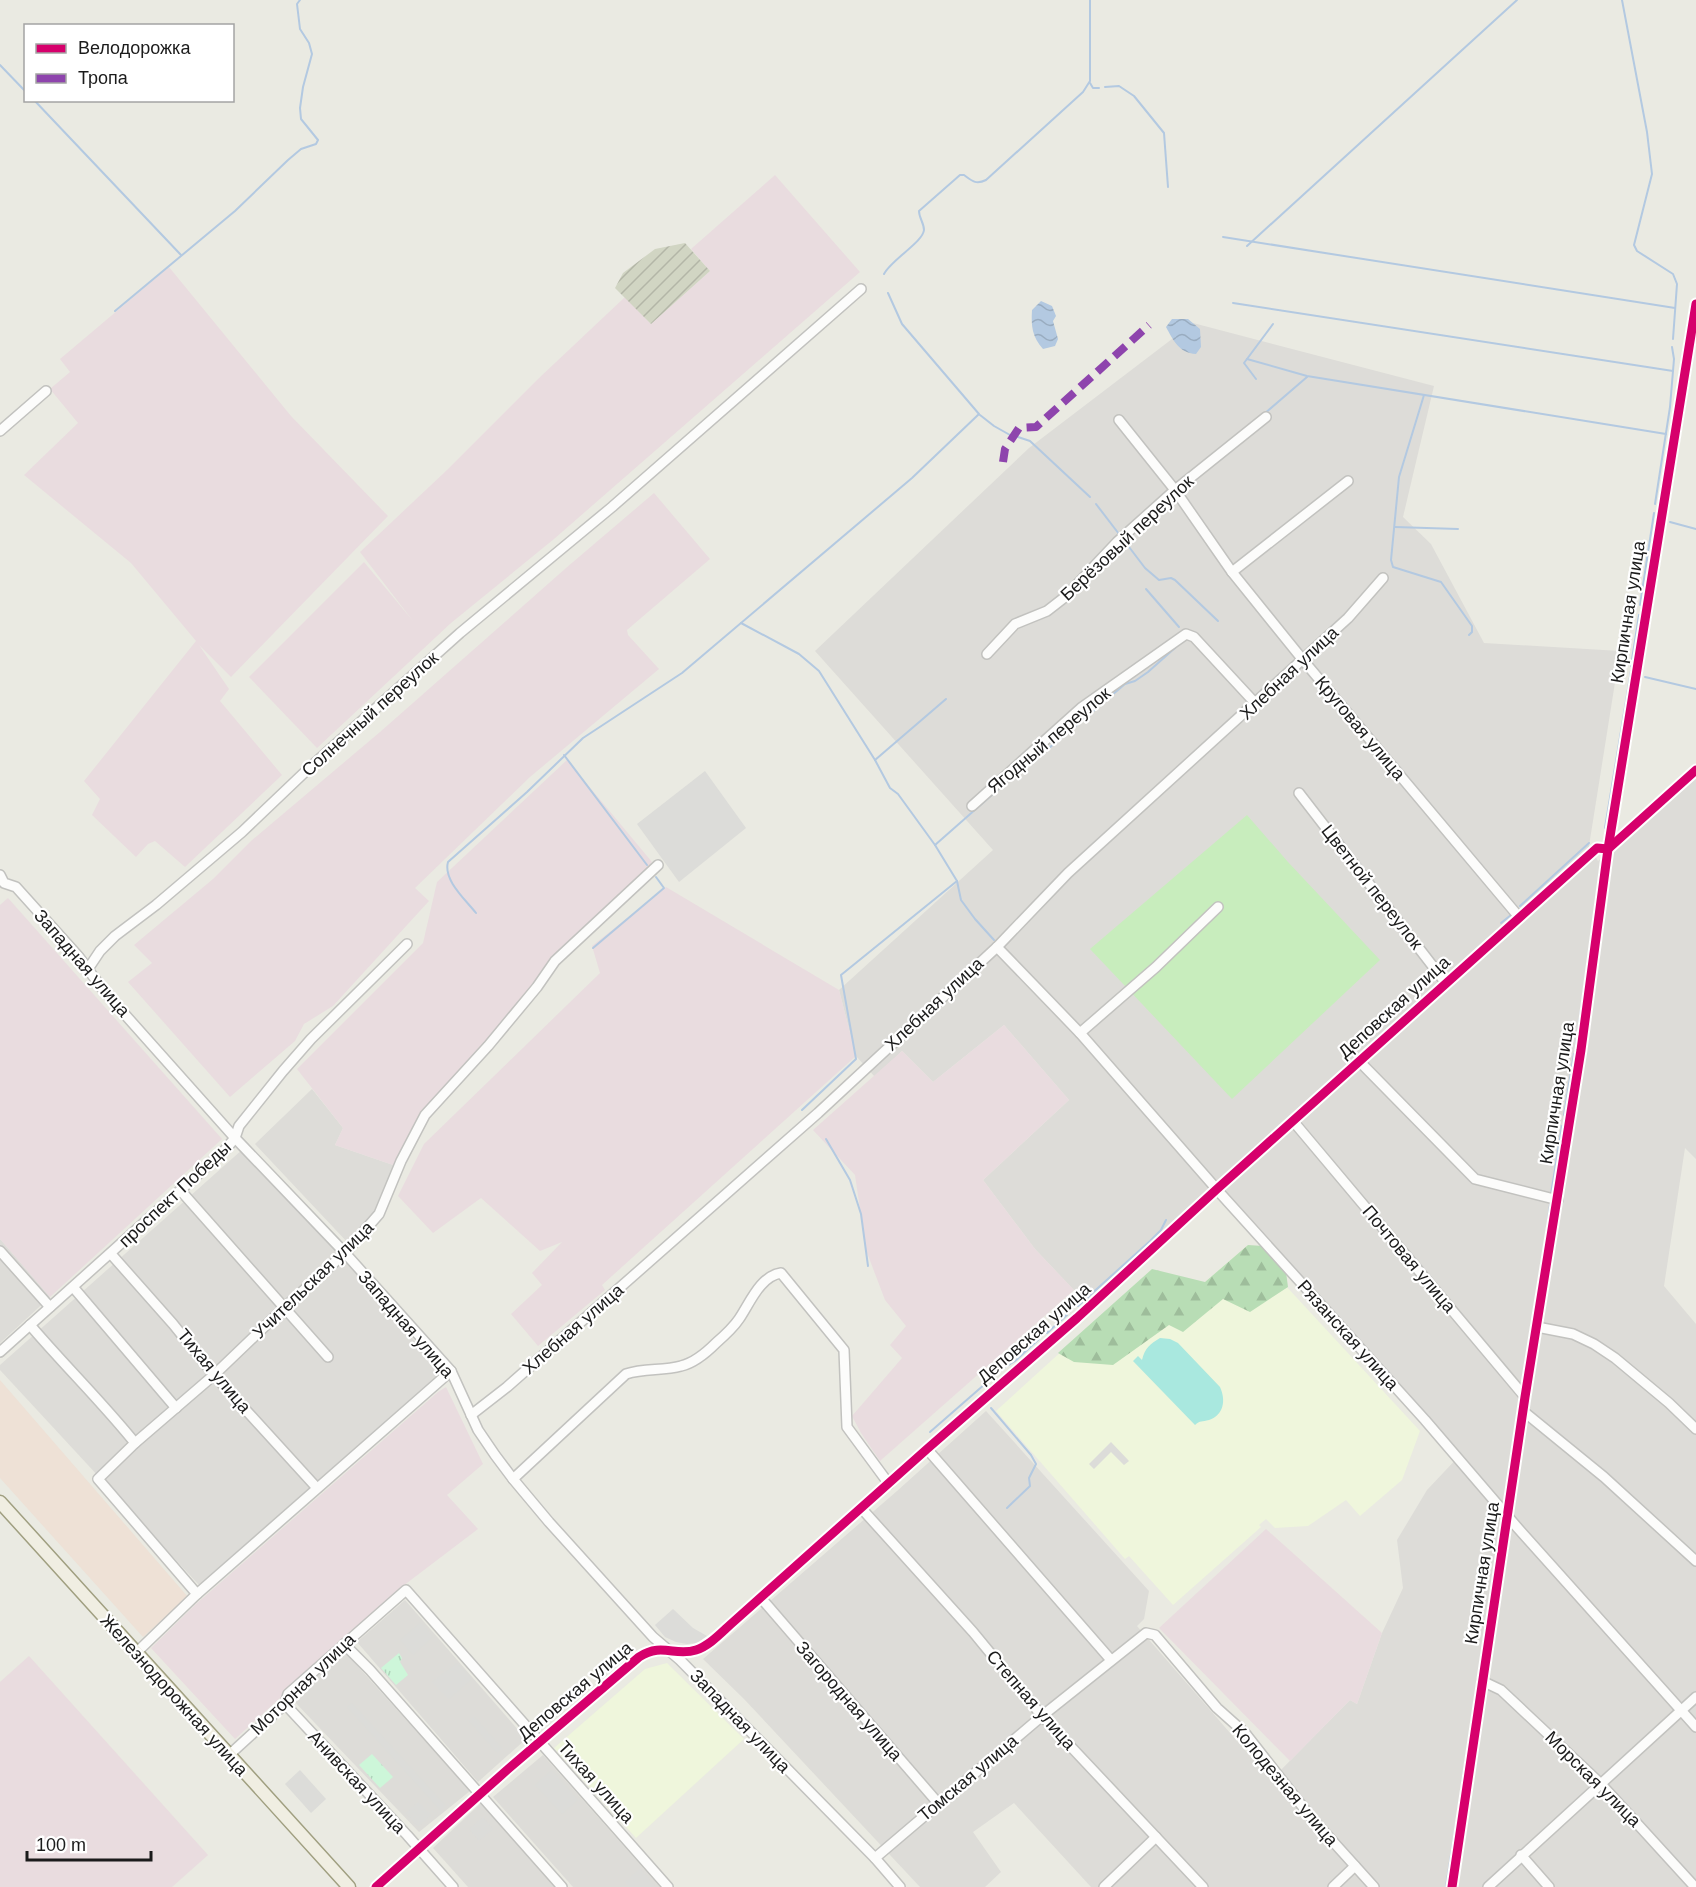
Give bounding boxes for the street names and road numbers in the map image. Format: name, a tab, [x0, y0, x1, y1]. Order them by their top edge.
street label: Берёзовый переулок	[1056, 471, 1198, 605]
street label: Кирпичная улица	[1607, 538, 1649, 685]
street label: Хлебная улица	[1236, 622, 1343, 724]
street label: Солнечный переулок	[298, 647, 442, 781]
street label: Круговая улица	[1311, 672, 1410, 785]
street label: Ягодный переулок	[984, 683, 1115, 797]
street label: Цветной переулок	[1317, 821, 1427, 953]
street label: Западная улица	[30, 905, 135, 1021]
street label: Деповская улица	[1334, 951, 1454, 1062]
street label: Хлебная улица	[881, 953, 988, 1055]
street label: Кирпичная улица	[1536, 1019, 1578, 1166]
street label: проспект Победы	[115, 1137, 235, 1251]
street label: Почтовая улица	[1358, 1201, 1460, 1317]
street label: Учительская улица	[249, 1217, 378, 1343]
street label: Западная улица	[354, 1266, 459, 1382]
street label: Рязанская улица	[1293, 1276, 1403, 1395]
street label: Деповская улица	[974, 1278, 1095, 1387]
street label: Хлебная улица	[519, 1279, 628, 1378]
street label: Тихая улица	[173, 1325, 255, 1418]
street label: Кирпичная улица	[1461, 1499, 1503, 1646]
street label: Железнодорожная улица	[96, 1610, 252, 1781]
street label: Моторная улица	[247, 1629, 360, 1739]
street label: Деповская улица	[514, 1637, 637, 1745]
street label: Загородная улица	[792, 1637, 907, 1765]
street label: Степная улица	[982, 1646, 1080, 1754]
street label: Западная улица	[686, 1665, 795, 1777]
street label: Колодезная улица	[1228, 1720, 1342, 1851]
street label: Анивская улица	[304, 1727, 410, 1838]
street label: Морская улица	[1541, 1727, 1646, 1832]
street label: Томская улица	[914, 1730, 1022, 1825]
street label: Тихая улица	[554, 1737, 639, 1828]

